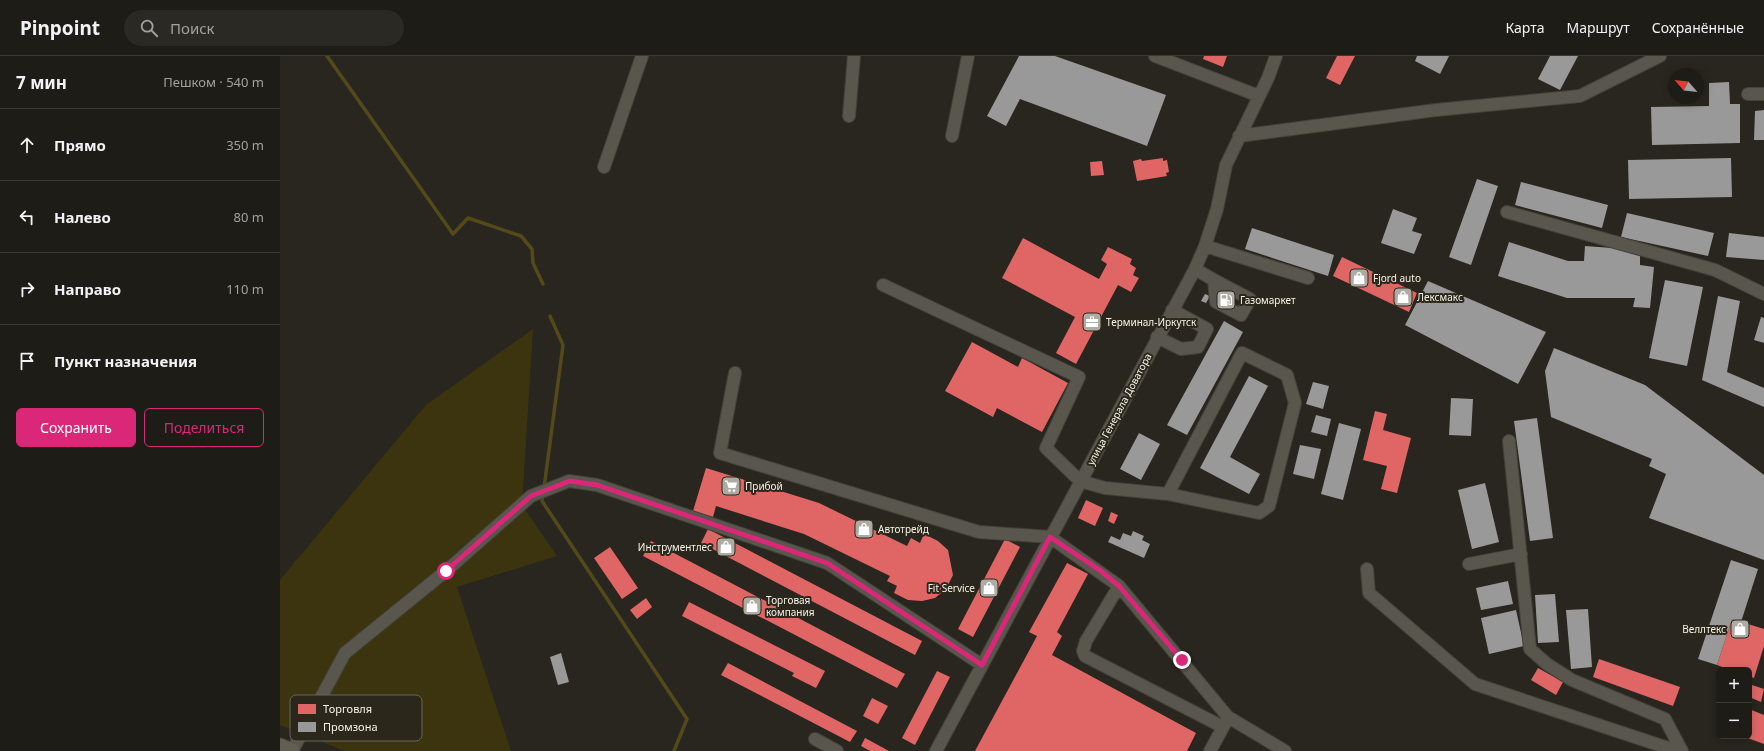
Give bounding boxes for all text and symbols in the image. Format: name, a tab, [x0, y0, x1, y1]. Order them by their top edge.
search box	[124, 10, 404, 46]
text: Pinpoint	[20, 15, 100, 41]
icon: search	[138, 17, 160, 39]
text: Поиск	[170, 18, 215, 38]
text: Карта	[1505, 18, 1544, 37]
text: Маршрут	[1566, 18, 1630, 37]
text: Сохранённые	[1652, 18, 1744, 37]
north arrow	[1668, 68, 1704, 104]
text: 7 мин	[16, 71, 67, 94]
text: Пешком · 540 m	[163, 73, 264, 91]
icon: ahead	[16, 134, 38, 156]
text: Прямо	[54, 135, 106, 155]
text: 350 m	[226, 136, 264, 154]
icon: left	[16, 206, 38, 228]
text: Налево	[54, 207, 111, 227]
text: 80 m	[234, 208, 264, 226]
shop icon: Fjord auto	[1348, 267, 1370, 289]
place label: Fjord auto	[1373, 271, 1421, 285]
icon: right	[16, 278, 38, 300]
text: Направо	[54, 279, 121, 299]
text: 110 m	[226, 280, 264, 298]
shop icon: Лексмакс	[1392, 286, 1414, 308]
fuel station icon: Газомаркет	[1215, 289, 1237, 311]
place label: Лексмакс	[1417, 290, 1463, 304]
place label: Газомаркет	[1240, 293, 1296, 307]
office icon: Терминал-Иркутск	[1081, 311, 1103, 333]
place label: Терминал-Иркутск	[1106, 315, 1197, 329]
icon: arrive	[16, 350, 38, 372]
text: Пункт назначения	[54, 351, 197, 371]
street label: улица Генерала Доватора	[1083, 351, 1155, 467]
button: Сохранить	[16, 408, 136, 447]
button: Поделиться	[144, 408, 264, 447]
supermarket icon: Прибой	[720, 475, 742, 497]
place label: Прибой	[745, 479, 783, 493]
shop icon: Автотрейд	[853, 518, 875, 540]
place label: Автотрейд	[878, 522, 929, 536]
shop icon: Инструментлес	[715, 536, 737, 558]
place label: Инструментлес	[638, 540, 712, 554]
route start	[437, 562, 455, 580]
shop icon: Fit Service	[978, 577, 1000, 599]
place label: Fit Service	[928, 581, 975, 595]
place label: Торговая компания	[766, 593, 814, 619]
shop icon: Торговая компания	[741, 595, 763, 617]
shop icon: Веллтекс	[1729, 618, 1751, 640]
place label: Веллтекс	[1682, 622, 1726, 636]
route end	[1173, 651, 1191, 669]
map controls	[1716, 667, 1752, 739]
button: +	[1716, 667, 1752, 703]
legend	[290, 695, 422, 741]
text: Торговля	[323, 701, 372, 716]
button: −	[1716, 703, 1752, 739]
text: Промзона	[323, 719, 378, 734]

